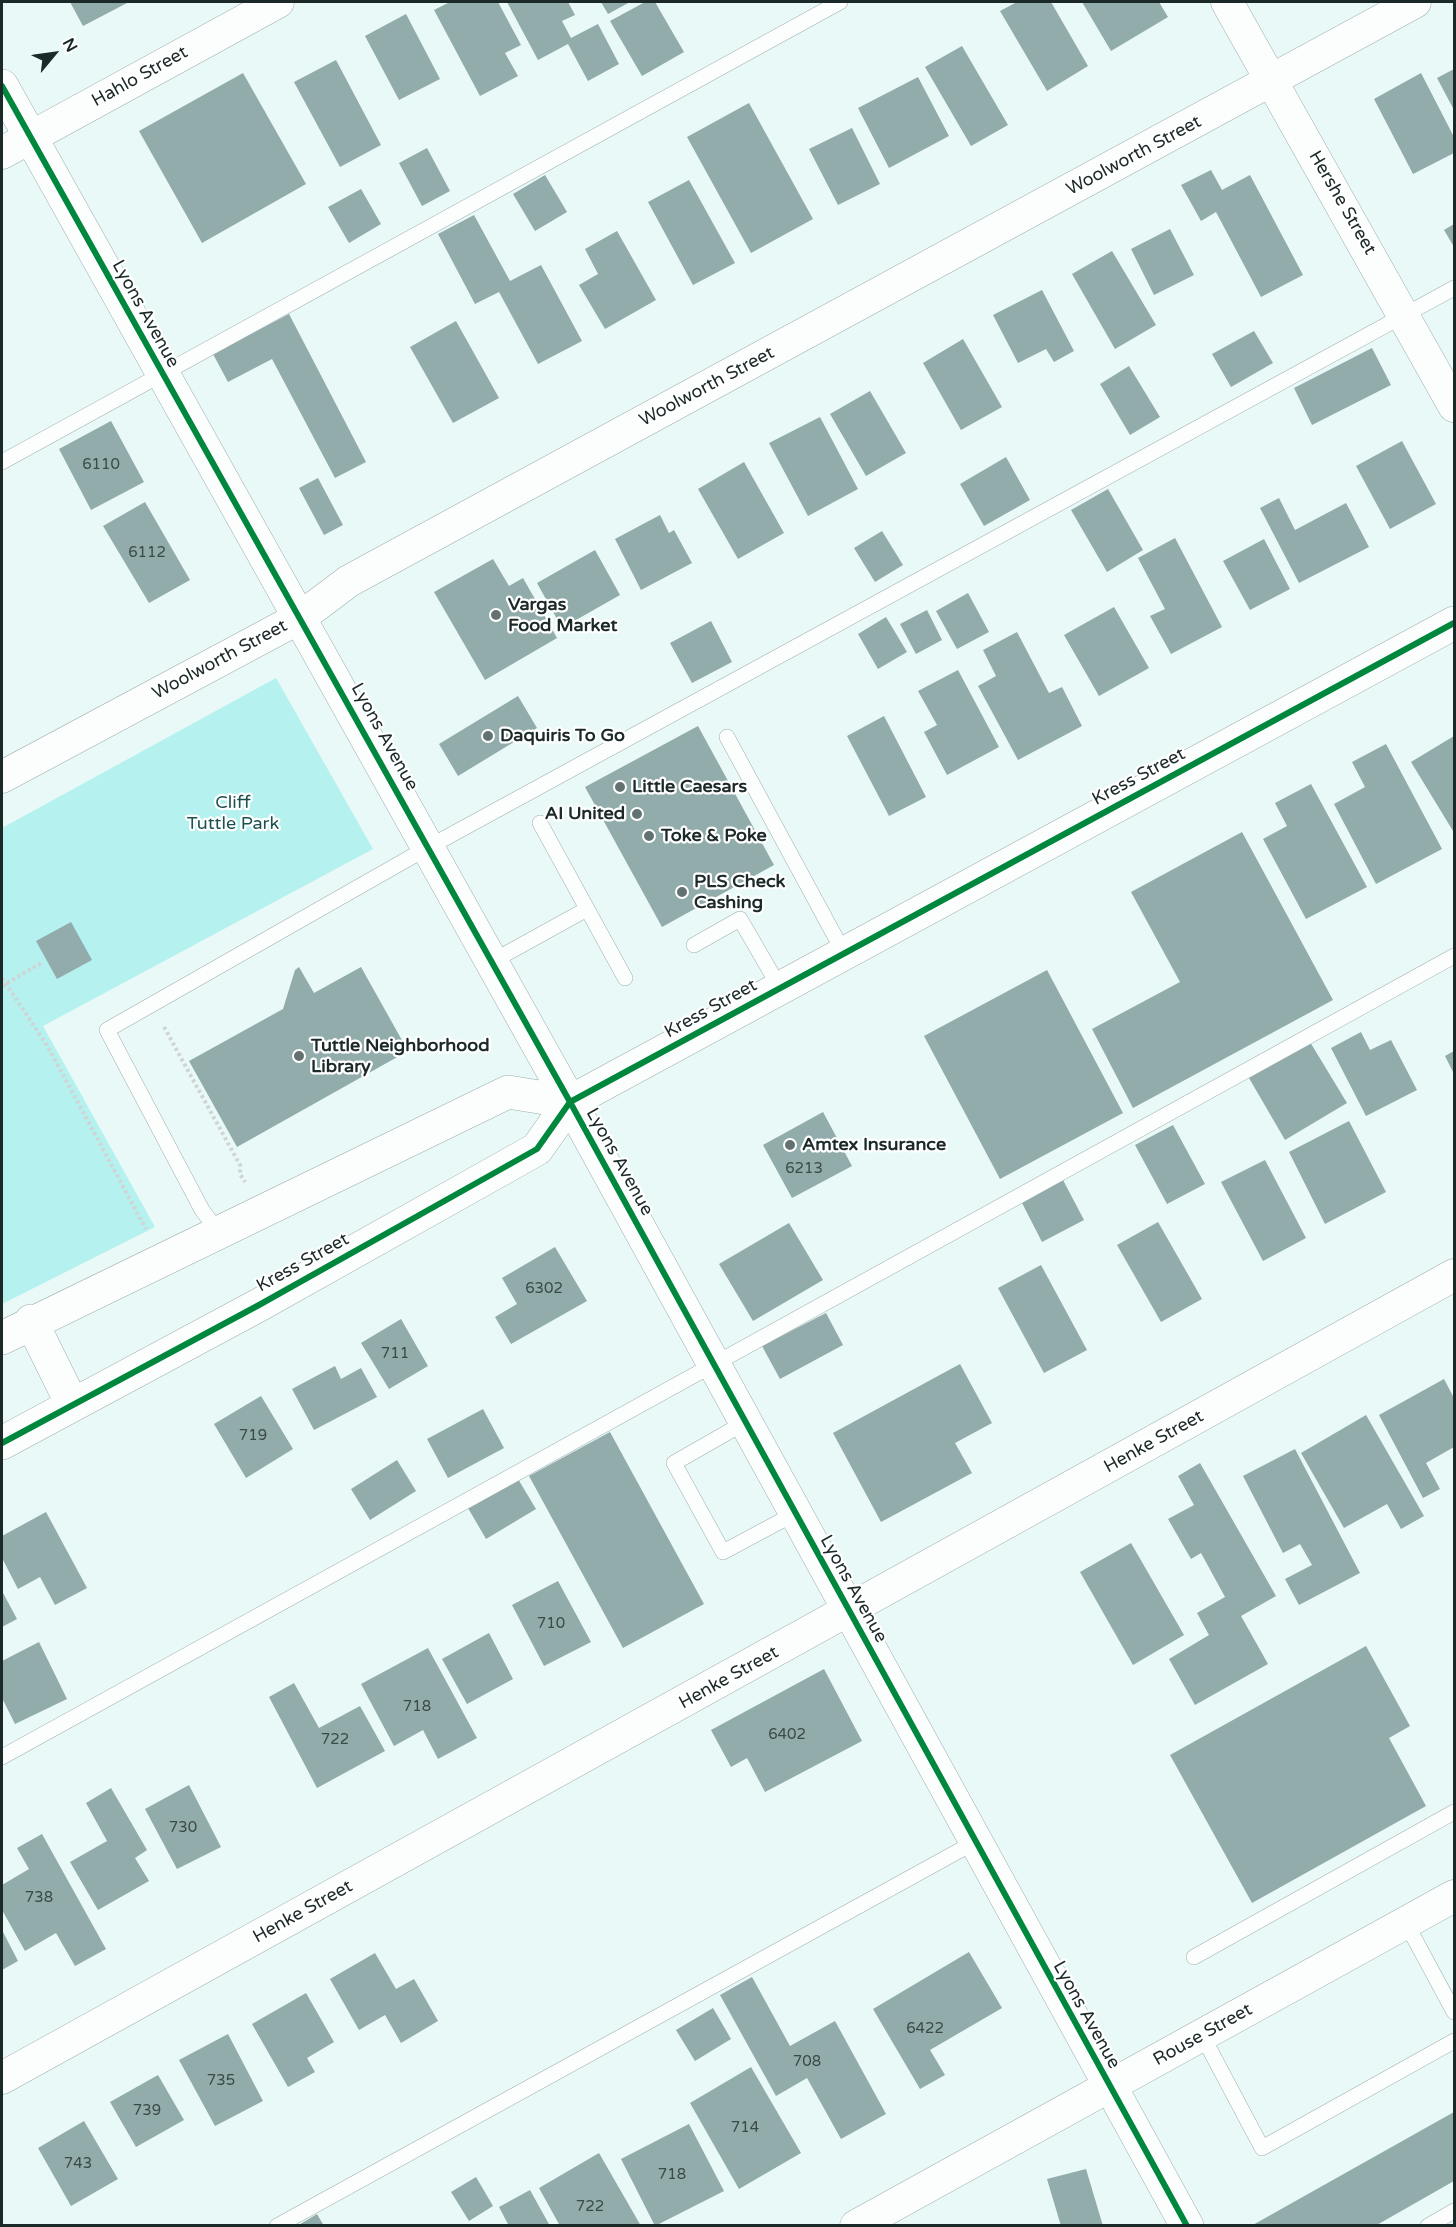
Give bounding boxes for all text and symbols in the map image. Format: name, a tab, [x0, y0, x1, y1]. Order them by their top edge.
north arrow	[24, 24, 84, 84]
text: N	[58, 35, 82, 56]
street label: Hahlo Street	[88, 42, 192, 112]
street label: Woolworth Street	[1063, 111, 1205, 201]
street label: Hershe Street	[1304, 147, 1380, 259]
street label: Lyons Avenue	[107, 256, 183, 372]
street label: Woolworth Street	[636, 342, 778, 432]
house number: 6110	[82, 456, 120, 474]
house number: 6112	[128, 544, 166, 562]
place label: Vargas Food Market	[508, 594, 617, 636]
marker: Vargas Food Market	[489, 608, 503, 622]
street label: Woolworth Street	[149, 615, 291, 705]
street label: Lyons Avenue	[346, 679, 422, 795]
place label: Daquiris To Go	[500, 725, 625, 747]
marker: Daquiris To Go	[481, 729, 495, 743]
street label: Kress Street	[1089, 743, 1189, 811]
place label: Little Caesars	[632, 776, 747, 798]
marker: Little Caesars	[613, 780, 627, 794]
park label: Cliff Tuttle Park	[187, 792, 279, 834]
place label: AI United	[545, 803, 625, 825]
marker: AI United	[630, 807, 644, 821]
place label: Toke & Poke	[661, 825, 767, 847]
marker: Toke & Poke	[642, 829, 656, 843]
place label: PLS Check Cashing	[694, 871, 785, 914]
marker: PLS Check Cashing	[675, 885, 689, 899]
street label: Kress Street	[661, 975, 761, 1043]
place label: Tuttle Neighborhood Library	[311, 1035, 490, 1078]
marker: Tuttle Neighborhood Library	[292, 1049, 306, 1063]
street label: Lyons Avenue	[581, 1104, 657, 1220]
place label: Amtex Insurance	[802, 1134, 946, 1156]
marker: Amtex Insurance	[783, 1138, 797, 1152]
house number: 6213	[785, 1160, 823, 1178]
street label: Kress Street	[253, 1229, 353, 1297]
house number: 6302	[525, 1280, 563, 1298]
house number: 711	[381, 1345, 409, 1363]
street label: Henke Street	[1100, 1406, 1208, 1478]
house number: 719	[239, 1427, 267, 1445]
street label: Lyons Avenue	[815, 1531, 891, 1647]
house number: 710	[537, 1615, 565, 1633]
street label: Henke Street	[675, 1642, 783, 1714]
house number: 718	[403, 1698, 431, 1716]
house number: 6402	[768, 1726, 806, 1744]
house number: 722	[321, 1731, 349, 1749]
house number: 730	[169, 1819, 197, 1837]
street label: Henke Street	[249, 1876, 357, 1948]
house number: 738	[25, 1889, 53, 1907]
street label: Lyons Avenue	[1048, 1957, 1124, 2073]
street label: Rouse Street	[1150, 1999, 1256, 2071]
house number: 6422	[906, 2020, 944, 2038]
house number: 708	[793, 2053, 821, 2071]
house number: 735	[207, 2072, 235, 2090]
house number: 739	[133, 2102, 161, 2120]
house number: 714	[731, 2119, 759, 2137]
house number: 743	[64, 2155, 92, 2173]
house number: 718	[658, 2166, 686, 2184]
house number: 722	[576, 2198, 604, 2216]

